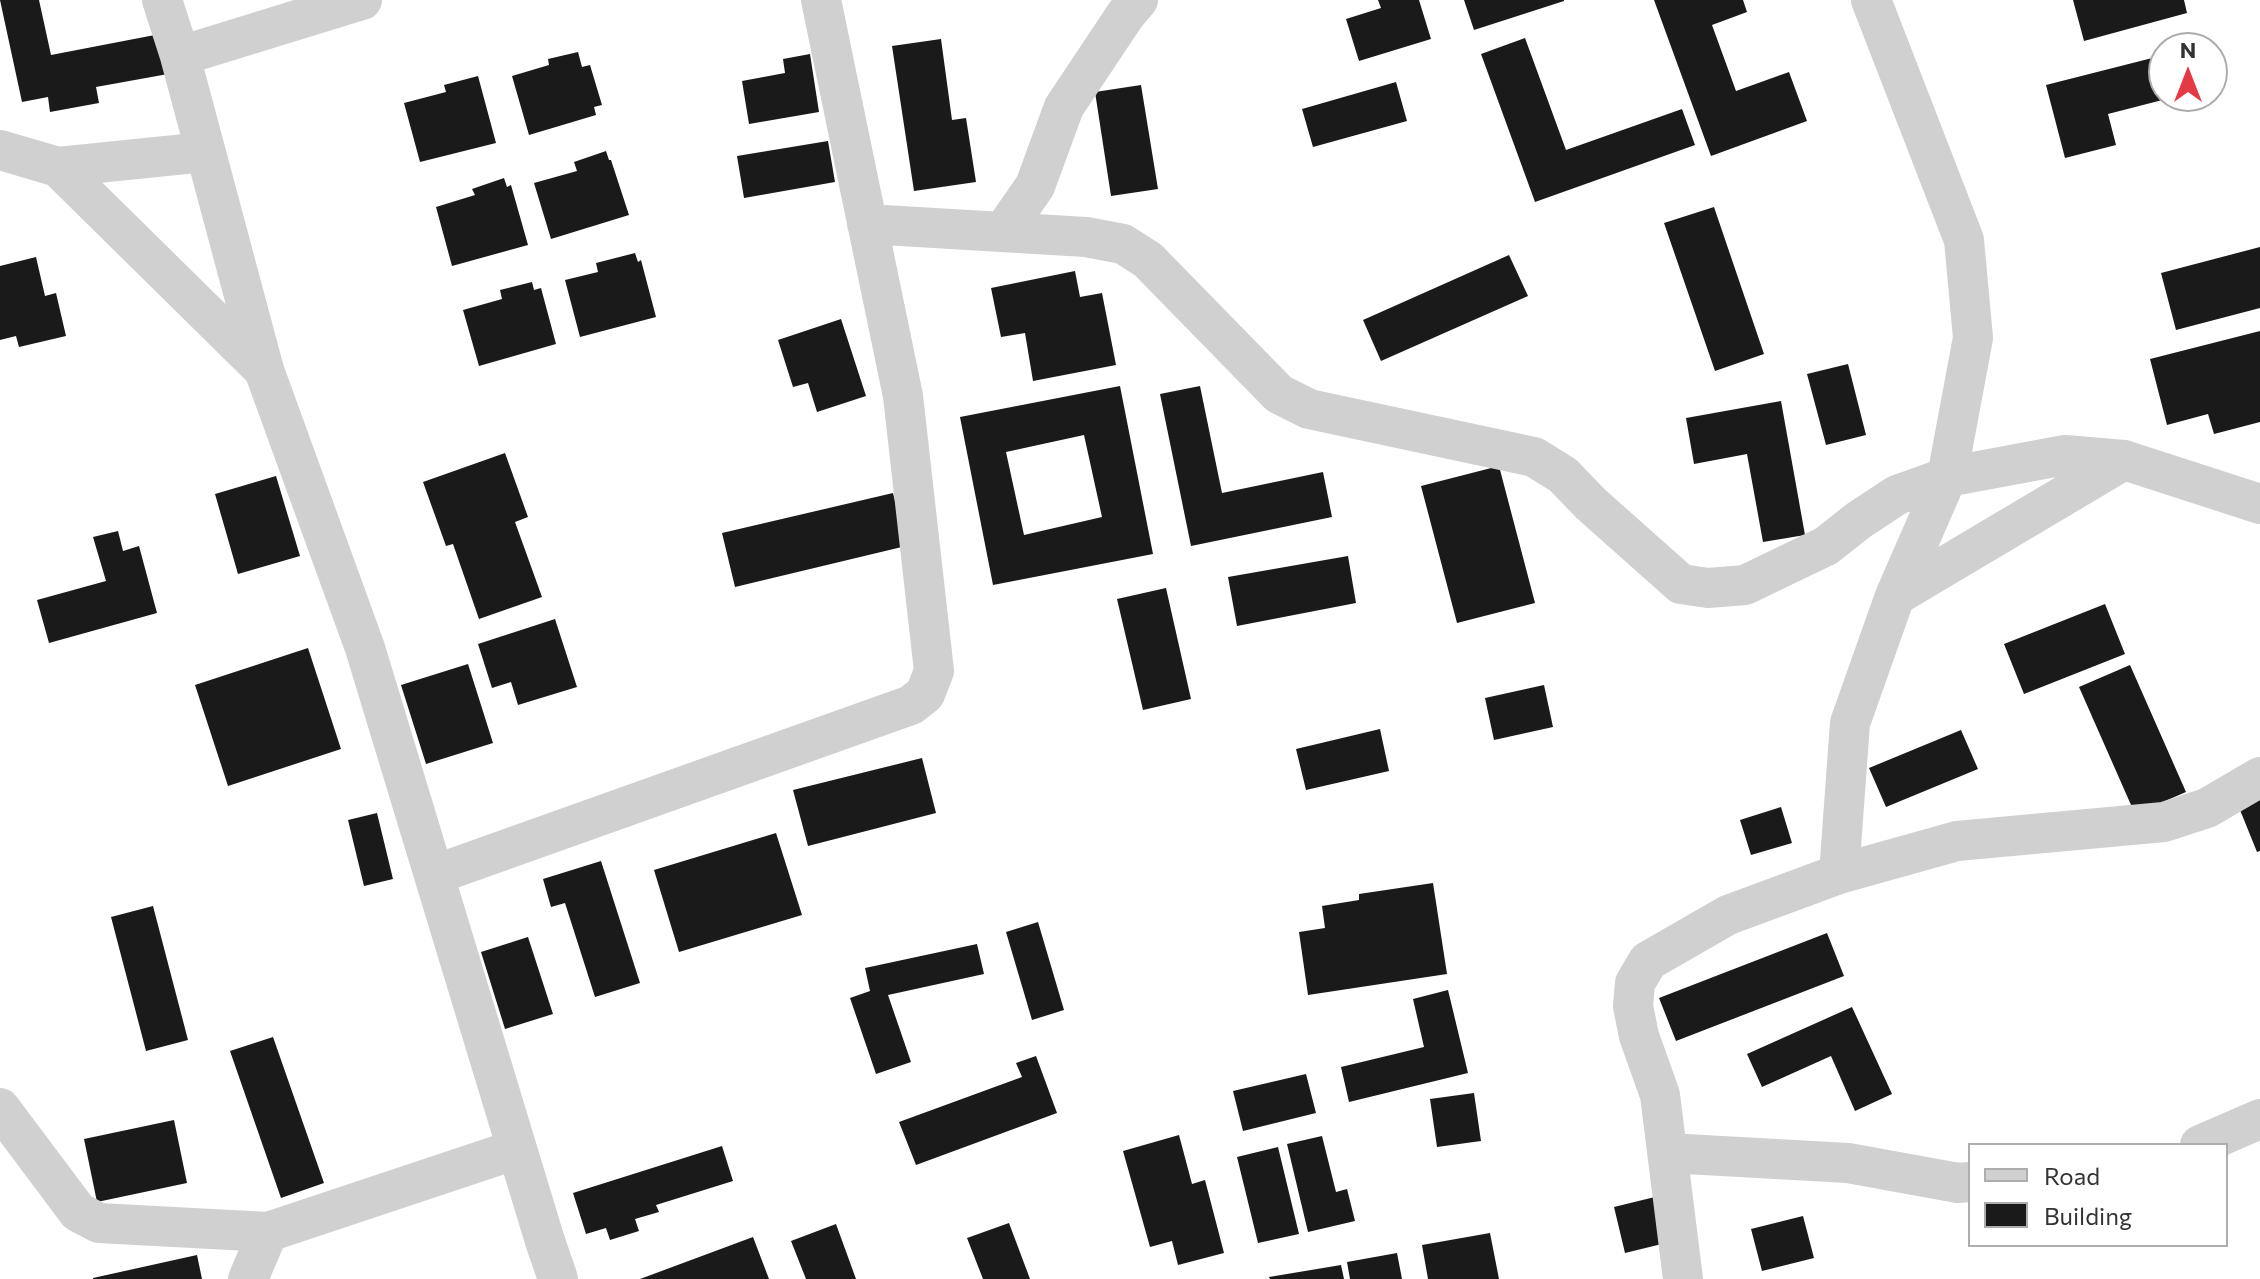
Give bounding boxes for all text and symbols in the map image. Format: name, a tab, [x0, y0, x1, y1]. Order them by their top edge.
north arrow	[2148, 32, 2228, 112]
text: N	[2180, 36, 2196, 63]
legend	[1968, 1143, 2228, 1247]
text: Road	[2044, 1161, 2100, 1190]
text: Building	[2044, 1201, 2132, 1230]

